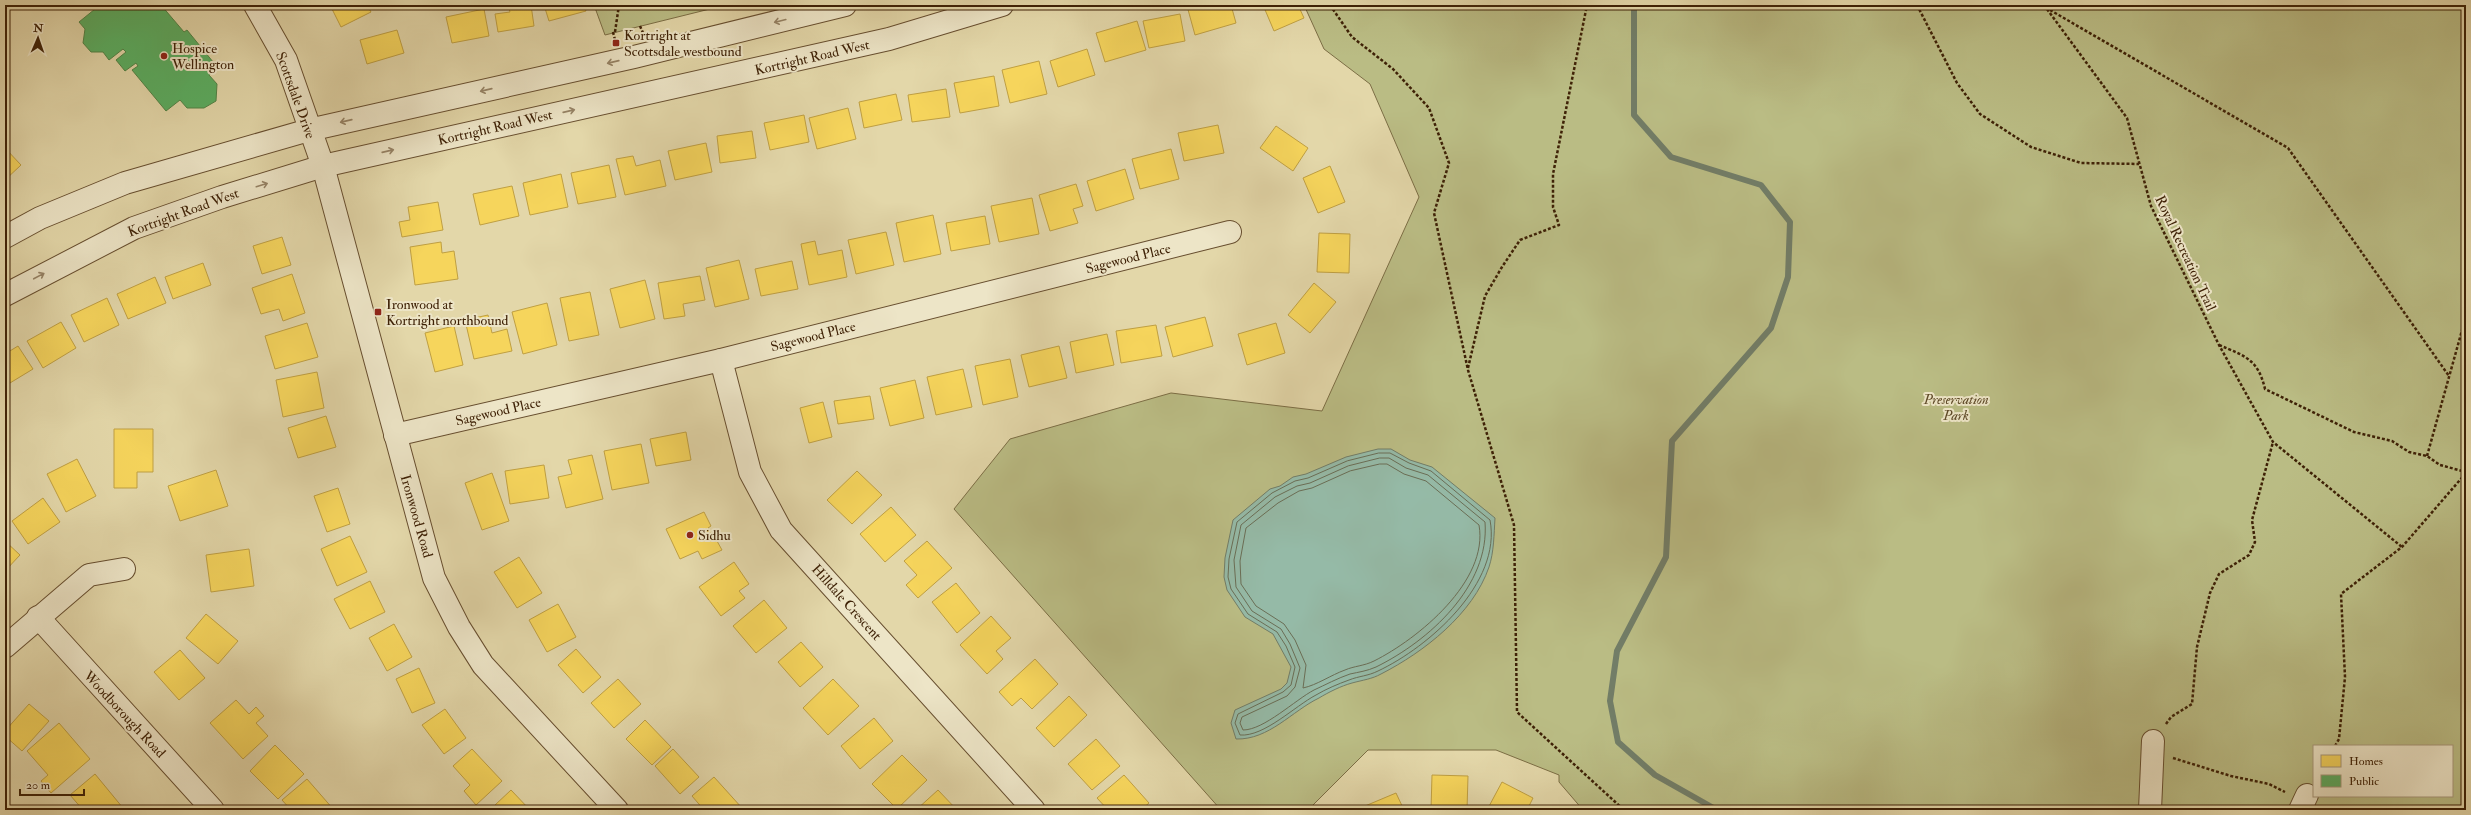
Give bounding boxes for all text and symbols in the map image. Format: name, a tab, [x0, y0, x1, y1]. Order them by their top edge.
north arrow	[18, 18, 58, 58]
one-way arrow	[774, 18, 787, 25]
text: N	[32, 22, 45, 35]
place label: Kortright at Scottsdale westbound	[624, 27, 742, 60]
street label: Kortright Road West	[753, 36, 871, 79]
marker: Kortright at Scottsdale westbound	[611, 38, 621, 48]
place label: Hospice Wellington	[171, 40, 234, 73]
street label: Scottsdale Drive	[272, 49, 319, 141]
marker: Hospice Wellington	[159, 51, 169, 61]
one-way arrow	[607, 58, 620, 66]
one-way arrow	[480, 87, 493, 94]
street label: Kortright Road West	[436, 106, 554, 149]
one-way arrow	[563, 106, 576, 114]
one-way arrow	[339, 118, 352, 126]
one-way arrow	[381, 147, 394, 155]
one-way arrow	[256, 180, 268, 188]
street label: Kortright Road West	[125, 184, 241, 240]
street label: Royal Recreation Trail	[2150, 193, 2220, 314]
street label: Sagewood Place	[1084, 240, 1173, 277]
one-way arrow	[33, 272, 45, 279]
place label: Ironwood at Kortright northbound	[386, 296, 509, 329]
marker: Ironwood at Kortright northbound	[373, 307, 383, 317]
street label: Sagewood Place	[769, 318, 858, 355]
park label: Preservation Park	[1922, 391, 1989, 424]
street label: Sagewood Place	[454, 393, 543, 430]
street label: Ironwood Road	[397, 473, 437, 560]
place label: Sidhu	[698, 527, 731, 544]
marker: Sidhu	[685, 530, 695, 540]
street label: Hilldale Crescent	[808, 561, 886, 644]
street label: Woodborough Road	[79, 667, 169, 761]
legend	[2313, 745, 2453, 797]
text: Homes	[2349, 754, 2383, 769]
scale bar	[20, 771, 84, 797]
text: Public	[2349, 774, 2379, 789]
text: 20 m	[26, 778, 51, 793]

